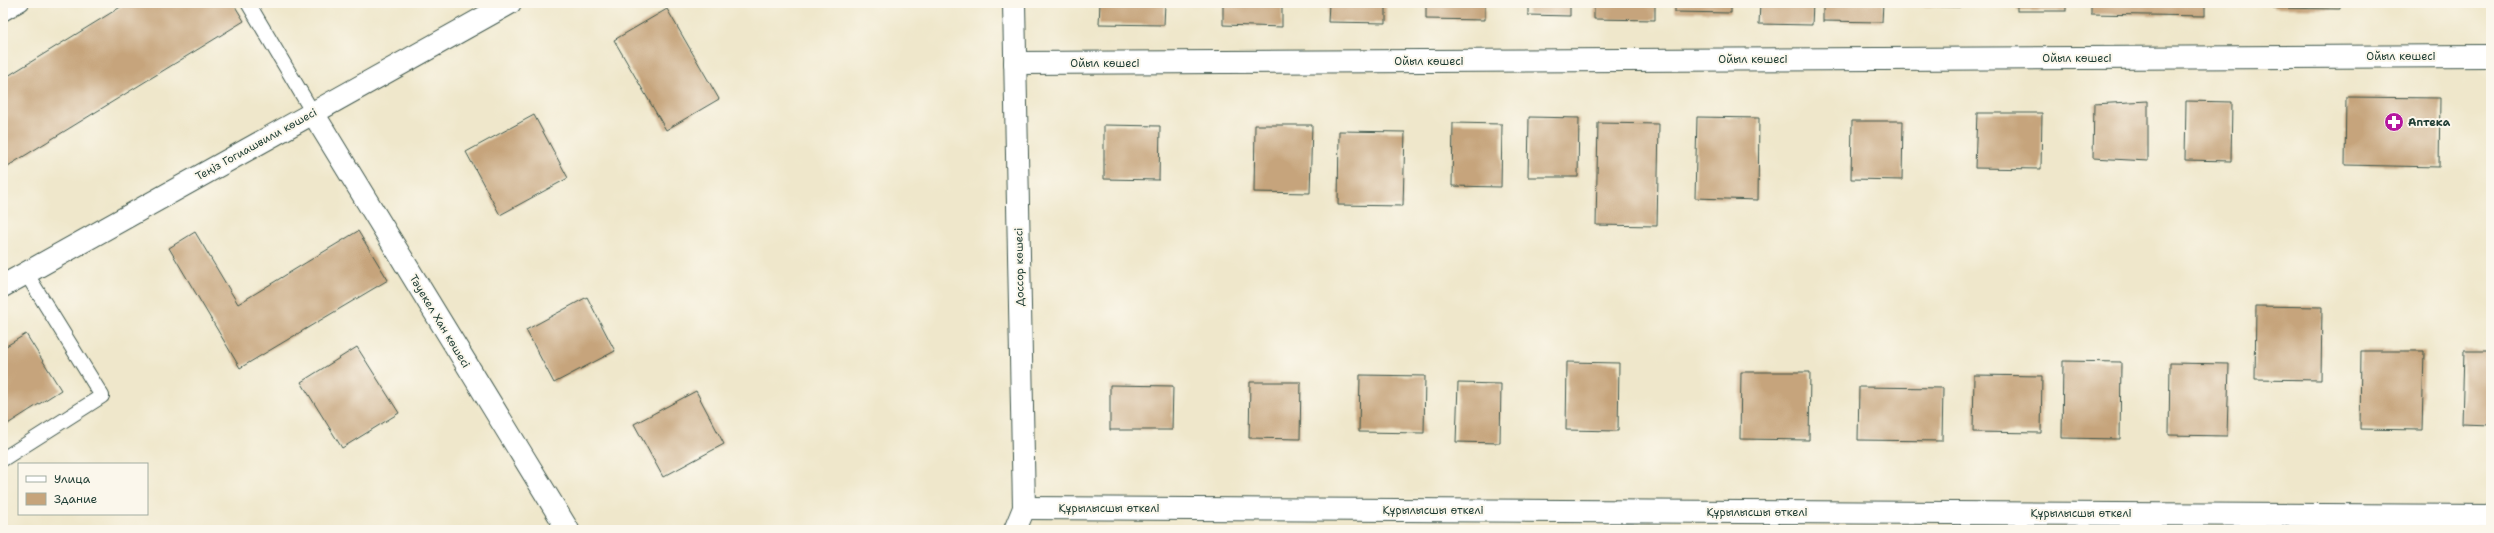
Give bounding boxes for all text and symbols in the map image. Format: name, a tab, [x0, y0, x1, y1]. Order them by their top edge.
street label: Ойыл көшесі	[2366, 49, 2436, 64]
street label: Ойыл көшесі	[2042, 51, 2112, 66]
street label: Ойыл көшесі	[1718, 52, 1788, 67]
street label: Ойыл көшесі	[1394, 54, 1464, 69]
street label: Ойыл көшесі	[1070, 56, 1140, 71]
street label: Теңіз Гогиашвили көшесі	[193, 105, 320, 184]
pharmacy icon: Аптека	[2383, 111, 2405, 133]
place label: Аптека	[2408, 115, 2451, 130]
street label: Доссор көшесі	[1011, 228, 1028, 306]
street label: Тәуекел Хан көшесі	[406, 272, 473, 371]
legend	[18, 463, 148, 515]
text: Улица	[54, 471, 91, 487]
text: Здание	[54, 491, 98, 507]
street label: Құрылысшы өткелі	[1058, 501, 1160, 516]
street label: Құрылысшы өткелі	[1382, 503, 1484, 518]
street label: Құрылысшы өткелі	[1706, 505, 1808, 520]
street label: Құрылысшы өткелі	[2030, 506, 2132, 521]

